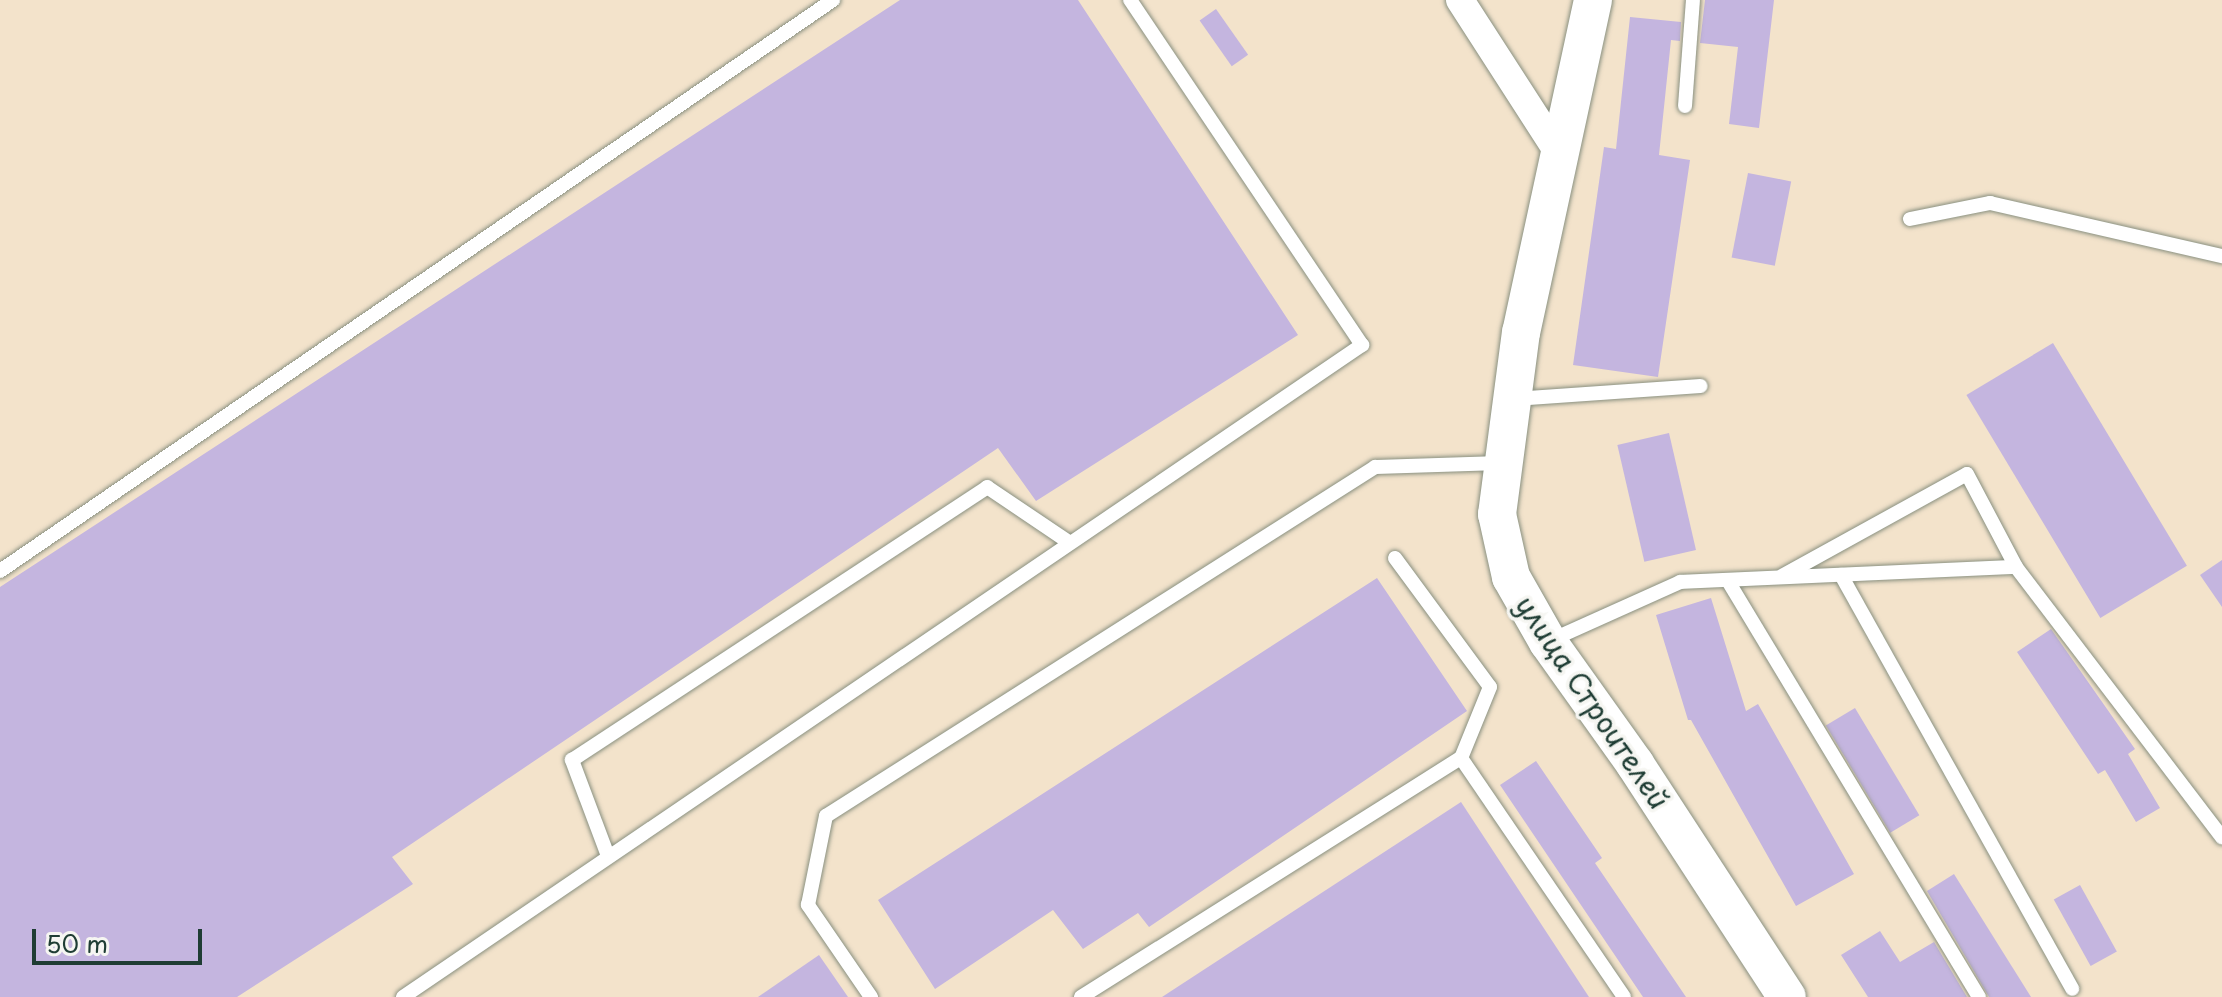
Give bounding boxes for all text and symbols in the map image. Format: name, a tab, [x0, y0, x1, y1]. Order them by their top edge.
street label: улица Строителей	[1509, 588, 1677, 816]
scale bar	[36, 913, 206, 963]
text: 50 m	[46, 925, 108, 961]

